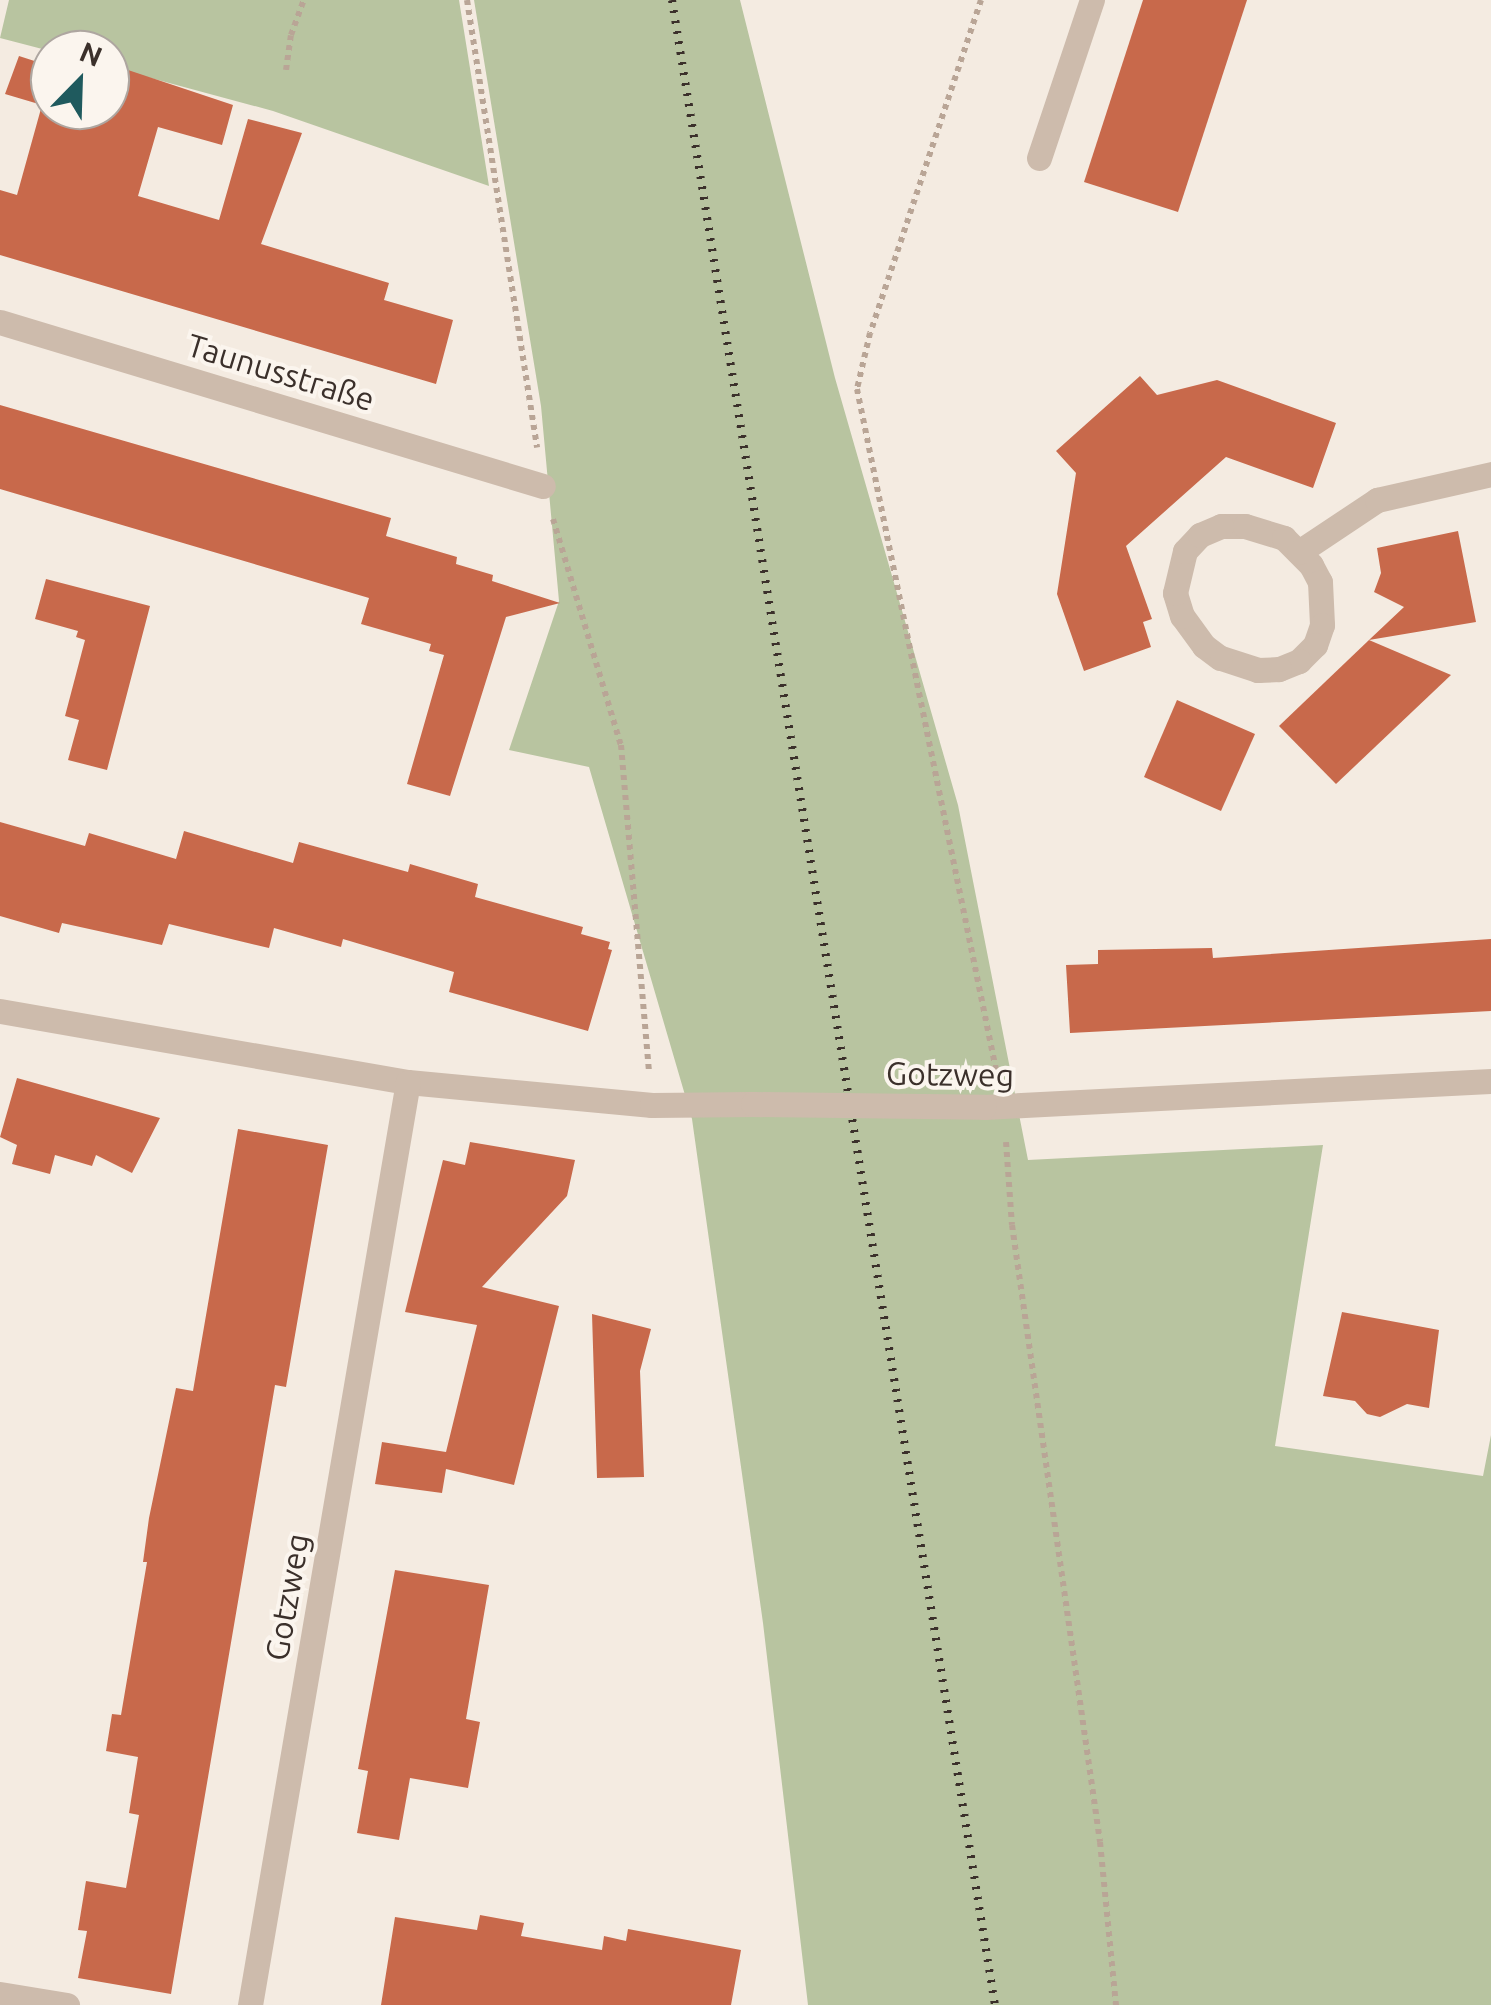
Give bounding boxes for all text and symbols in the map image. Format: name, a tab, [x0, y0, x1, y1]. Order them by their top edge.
north arrow	[30, 30, 130, 130]
text: N	[75, 35, 107, 72]
street label: Taunusstraße	[183, 325, 379, 419]
street label: Gotzweg	[886, 1054, 1014, 1094]
street label: Gotzweg	[257, 1531, 317, 1663]

